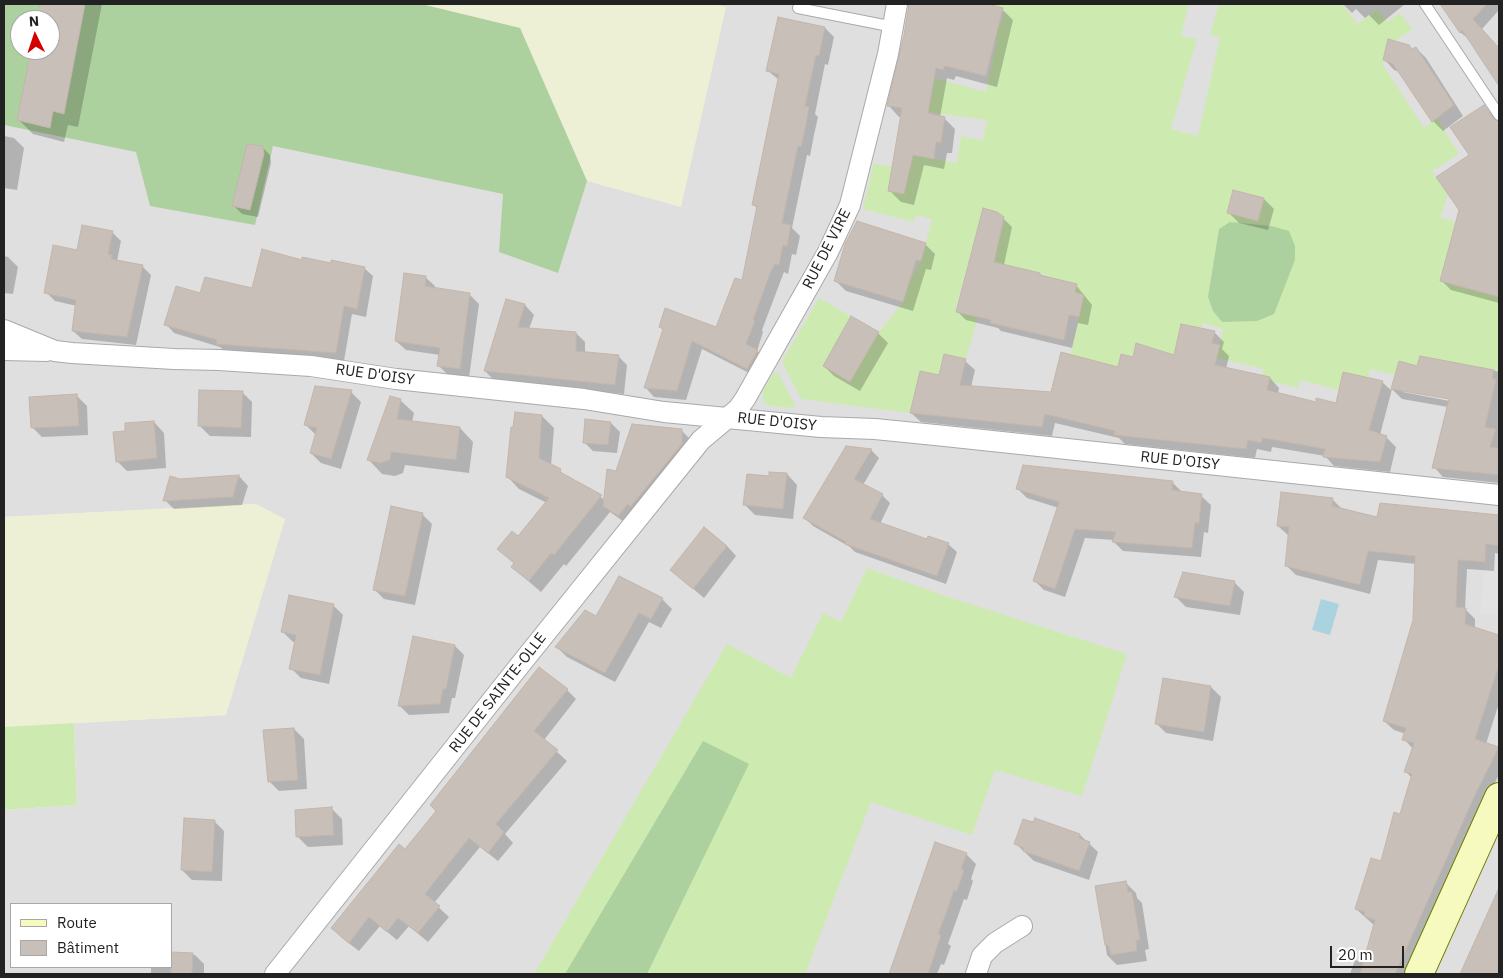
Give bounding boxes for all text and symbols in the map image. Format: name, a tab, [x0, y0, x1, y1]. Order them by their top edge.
north arrow	[10, 10, 60, 60]
text: N	[28, 12, 40, 30]
street label: RUE DE VIRE	[799, 206, 855, 292]
street label: RUE D'OISY	[334, 361, 416, 389]
street label: RUE D'OISY	[737, 409, 817, 435]
street label: RUE D'OISY	[1140, 448, 1220, 474]
street label: RUE DE SAINTE-OLLE	[446, 630, 550, 756]
legend	[10, 903, 172, 968]
text: Route	[57, 913, 97, 932]
scale bar	[1333, 936, 1407, 968]
text: Bâtiment	[57, 938, 119, 957]
text: 20 m	[1338, 945, 1373, 964]

